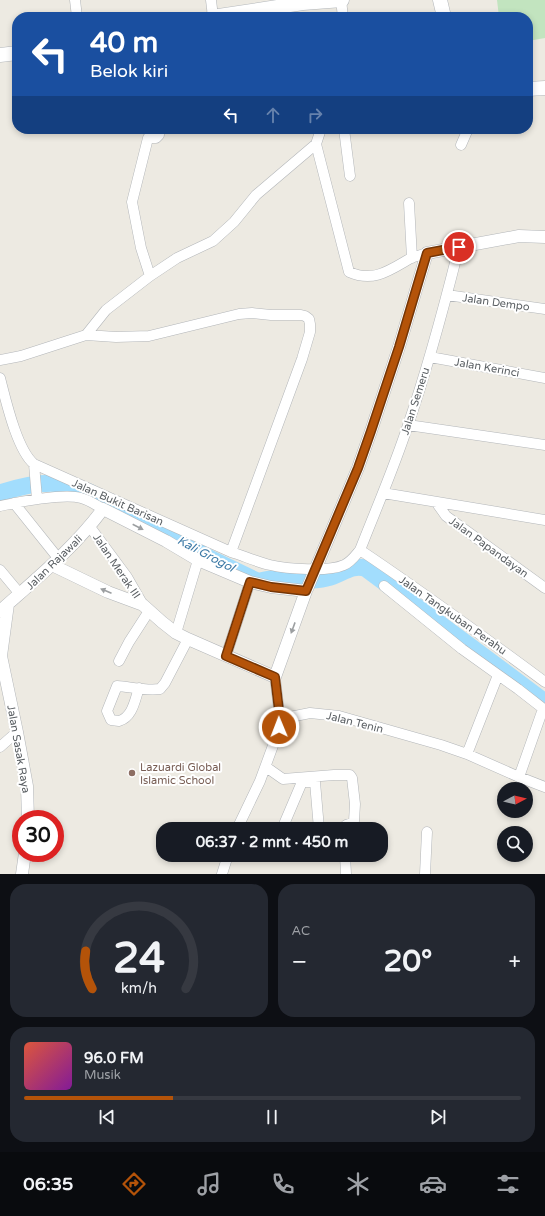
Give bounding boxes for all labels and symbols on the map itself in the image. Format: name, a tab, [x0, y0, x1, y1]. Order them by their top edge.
pin	[442, 230, 476, 264]
street label: Jalan Dempo	[461, 291, 531, 314]
street label: Jalan Kerinci	[453, 355, 520, 380]
street label: Jalan Semeru	[398, 366, 432, 436]
street label: Jalan Bukit Barisan	[70, 476, 166, 528]
street label: Jalan Papandayan	[447, 514, 531, 580]
one-way arrow	[132, 523, 144, 530]
street label: Jalan Merak III	[90, 531, 143, 601]
street label: Jalan Rajawali	[24, 532, 85, 592]
water label: Kali Grogol	[175, 533, 239, 576]
street label: Jalan Tangkuban Perahu	[397, 573, 509, 657]
one-way arrow	[100, 588, 112, 594]
one-way arrow	[289, 622, 295, 634]
street label: Jalan Sasak Raya	[4, 704, 33, 794]
position arrow	[258, 706, 300, 748]
street label: Jalan Tenin	[325, 709, 385, 736]
place label: Lazuardi Global Islamic School	[140, 761, 221, 787]
marker: Lazuardi Global Islamic School	[127, 768, 137, 778]
north arrow	[497, 782, 533, 818]
speed limit sign: 30	[12, 810, 64, 862]

